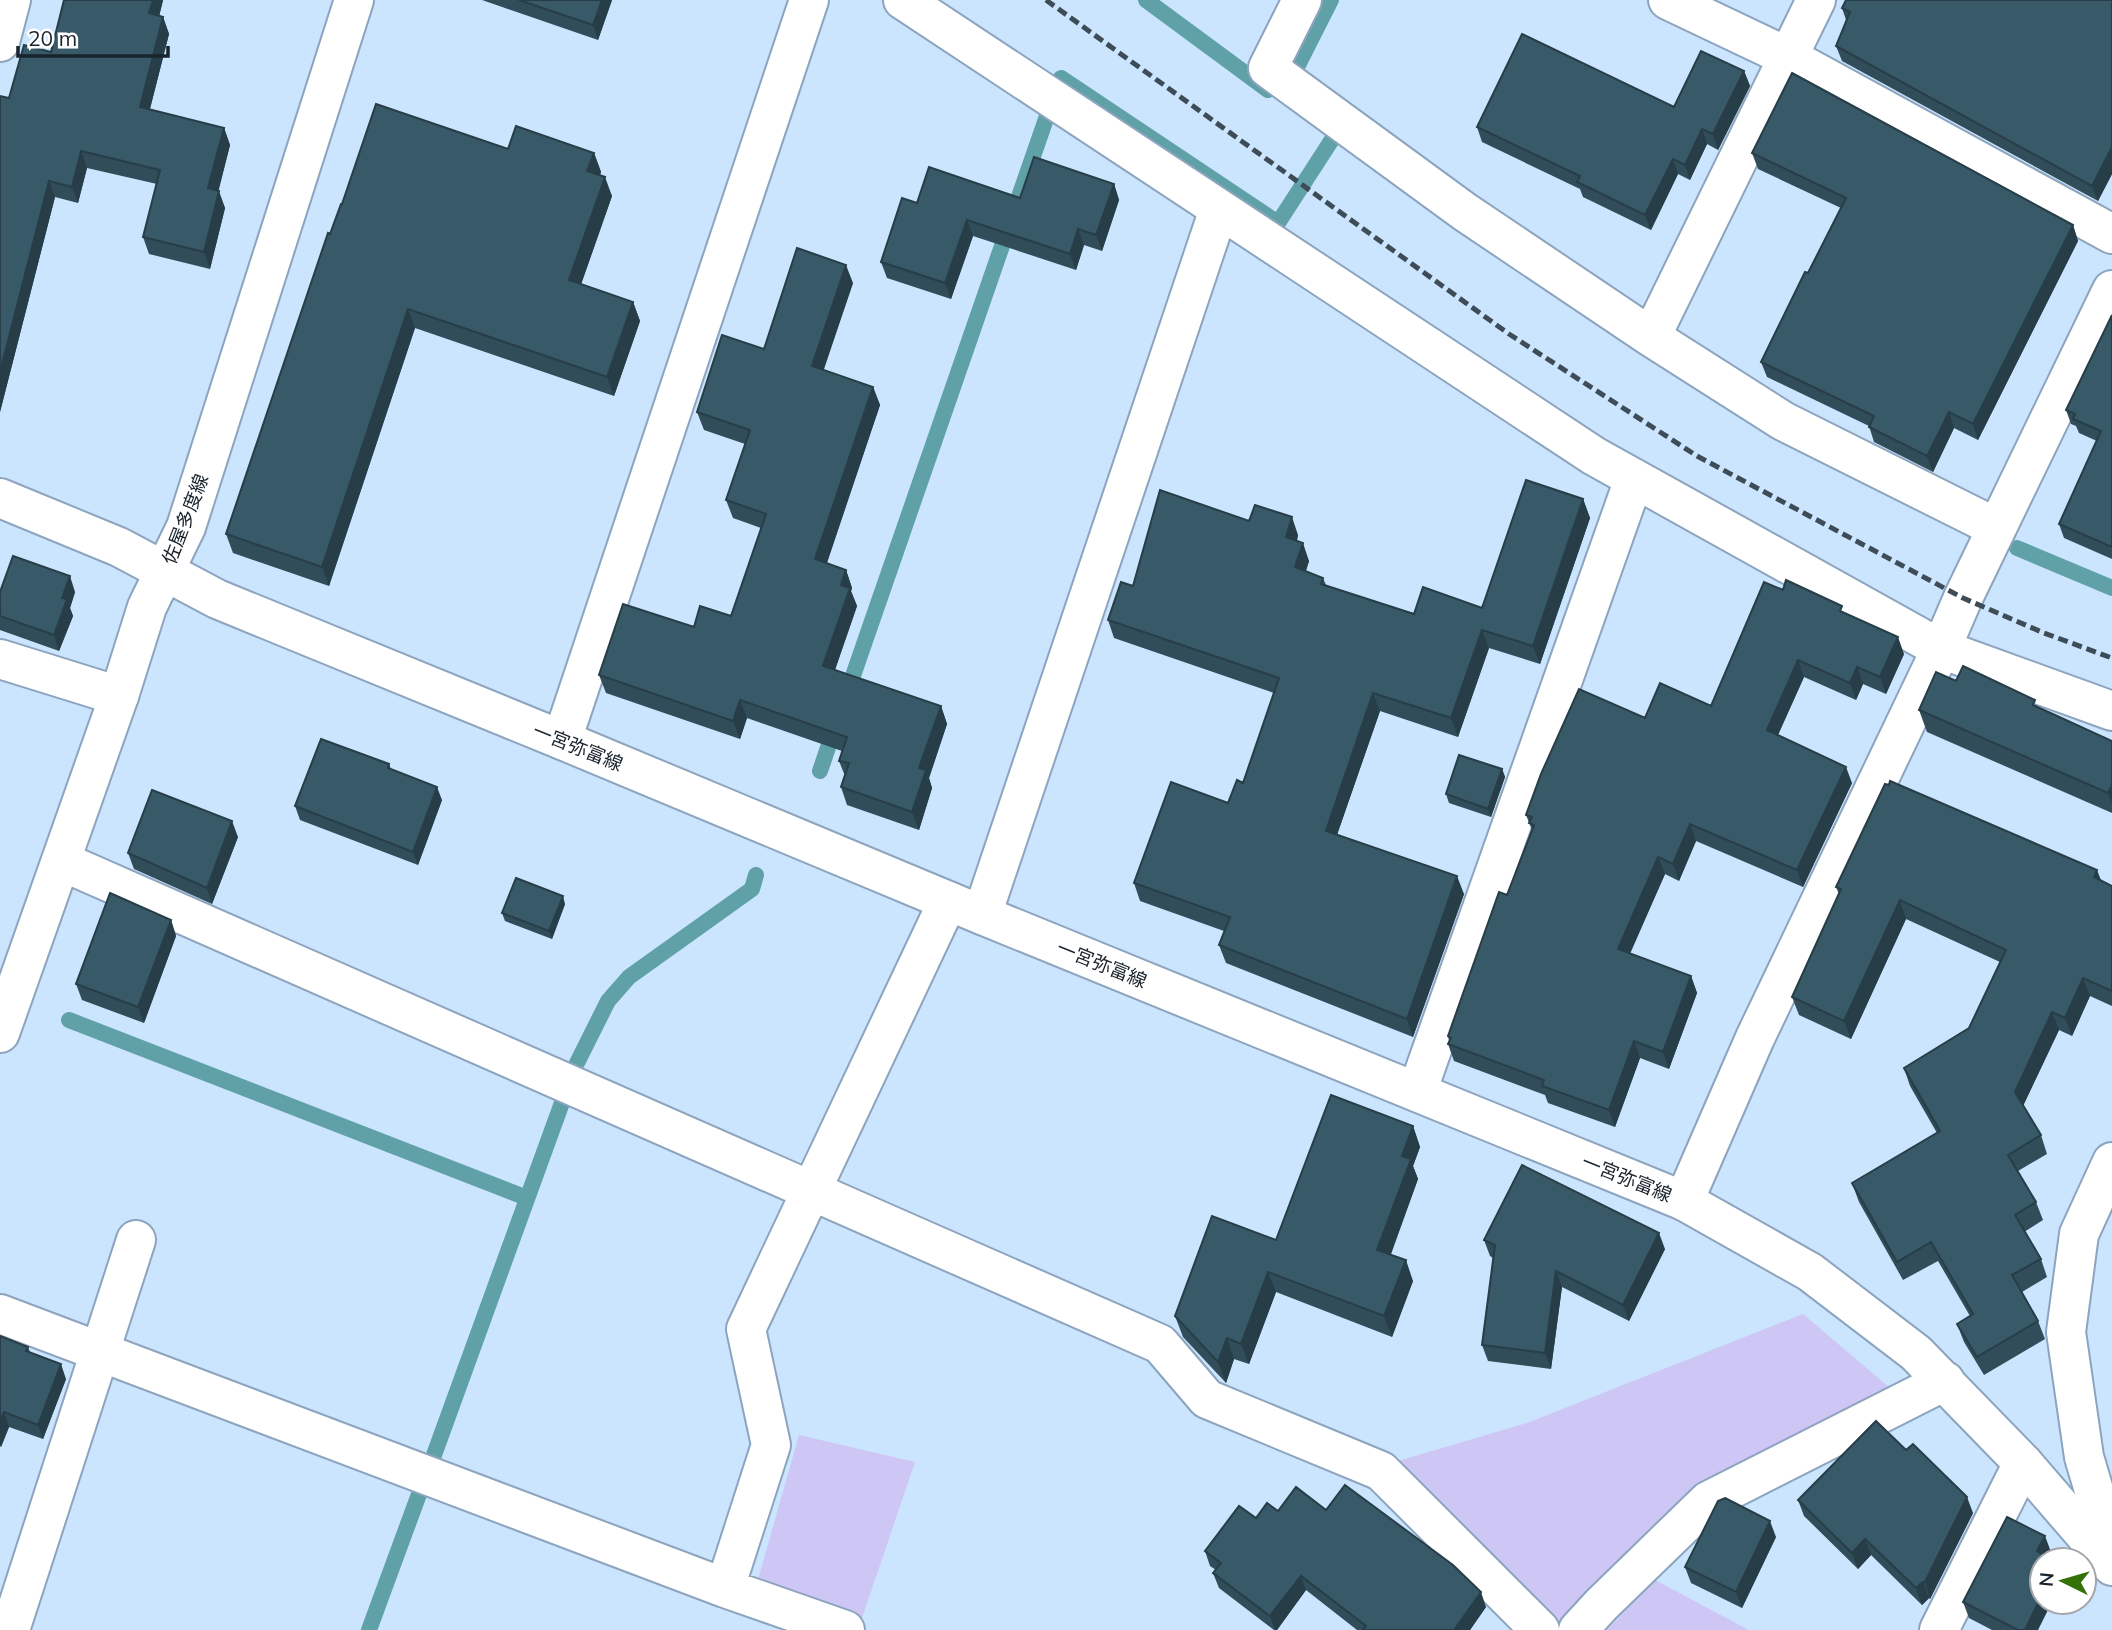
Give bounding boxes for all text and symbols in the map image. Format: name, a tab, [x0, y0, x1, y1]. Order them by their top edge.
scale bar	[18, 14, 168, 58]
text: 20 m	[28, 25, 77, 51]
street label: 佐屋多度線	[157, 470, 213, 568]
street label: 一宮弥富線	[529, 718, 627, 776]
street label: 一宮弥富線	[1053, 935, 1151, 993]
street label: 一宮弥富線	[1578, 1149, 1676, 1207]
north arrow	[2028, 1546, 2098, 1616]
text: N	[2033, 1571, 2059, 1588]

